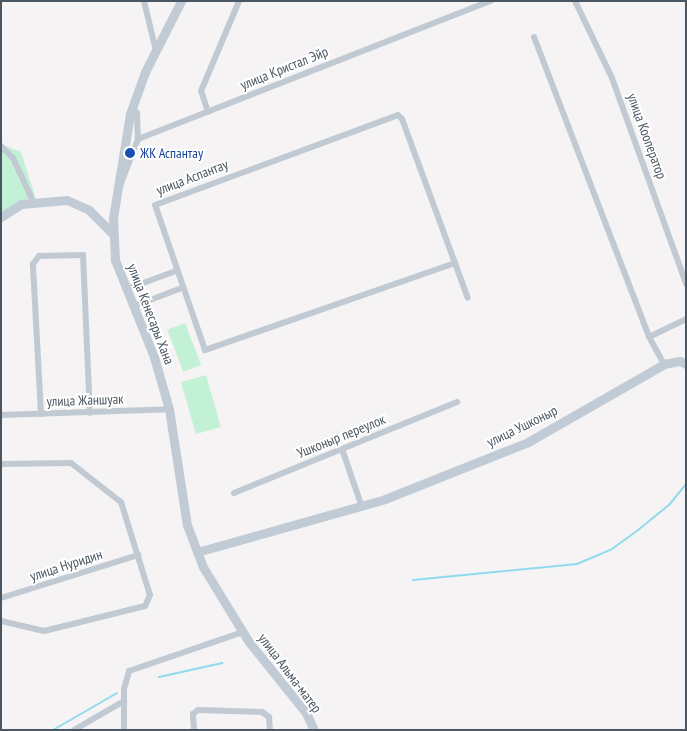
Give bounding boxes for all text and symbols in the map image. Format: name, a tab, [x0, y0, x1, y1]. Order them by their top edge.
street label: улица Кристал Эйр	[238, 43, 330, 93]
street label: улица Кооператор	[624, 91, 670, 181]
place label: ЖК Аспантау	[140, 145, 204, 161]
marker: ЖК Аспантау	[124, 147, 136, 159]
street label: улица Аспантау	[153, 156, 231, 198]
street label: улица Кенесары Хана	[124, 261, 178, 367]
street label: улица Жаншуак	[46, 390, 124, 410]
street label: улица Ушконыр	[484, 402, 560, 450]
street label: Ушконыр переулок	[294, 411, 388, 461]
street label: улица Нуридин	[28, 545, 104, 585]
street label: улица Альма-матер	[255, 630, 325, 716]

